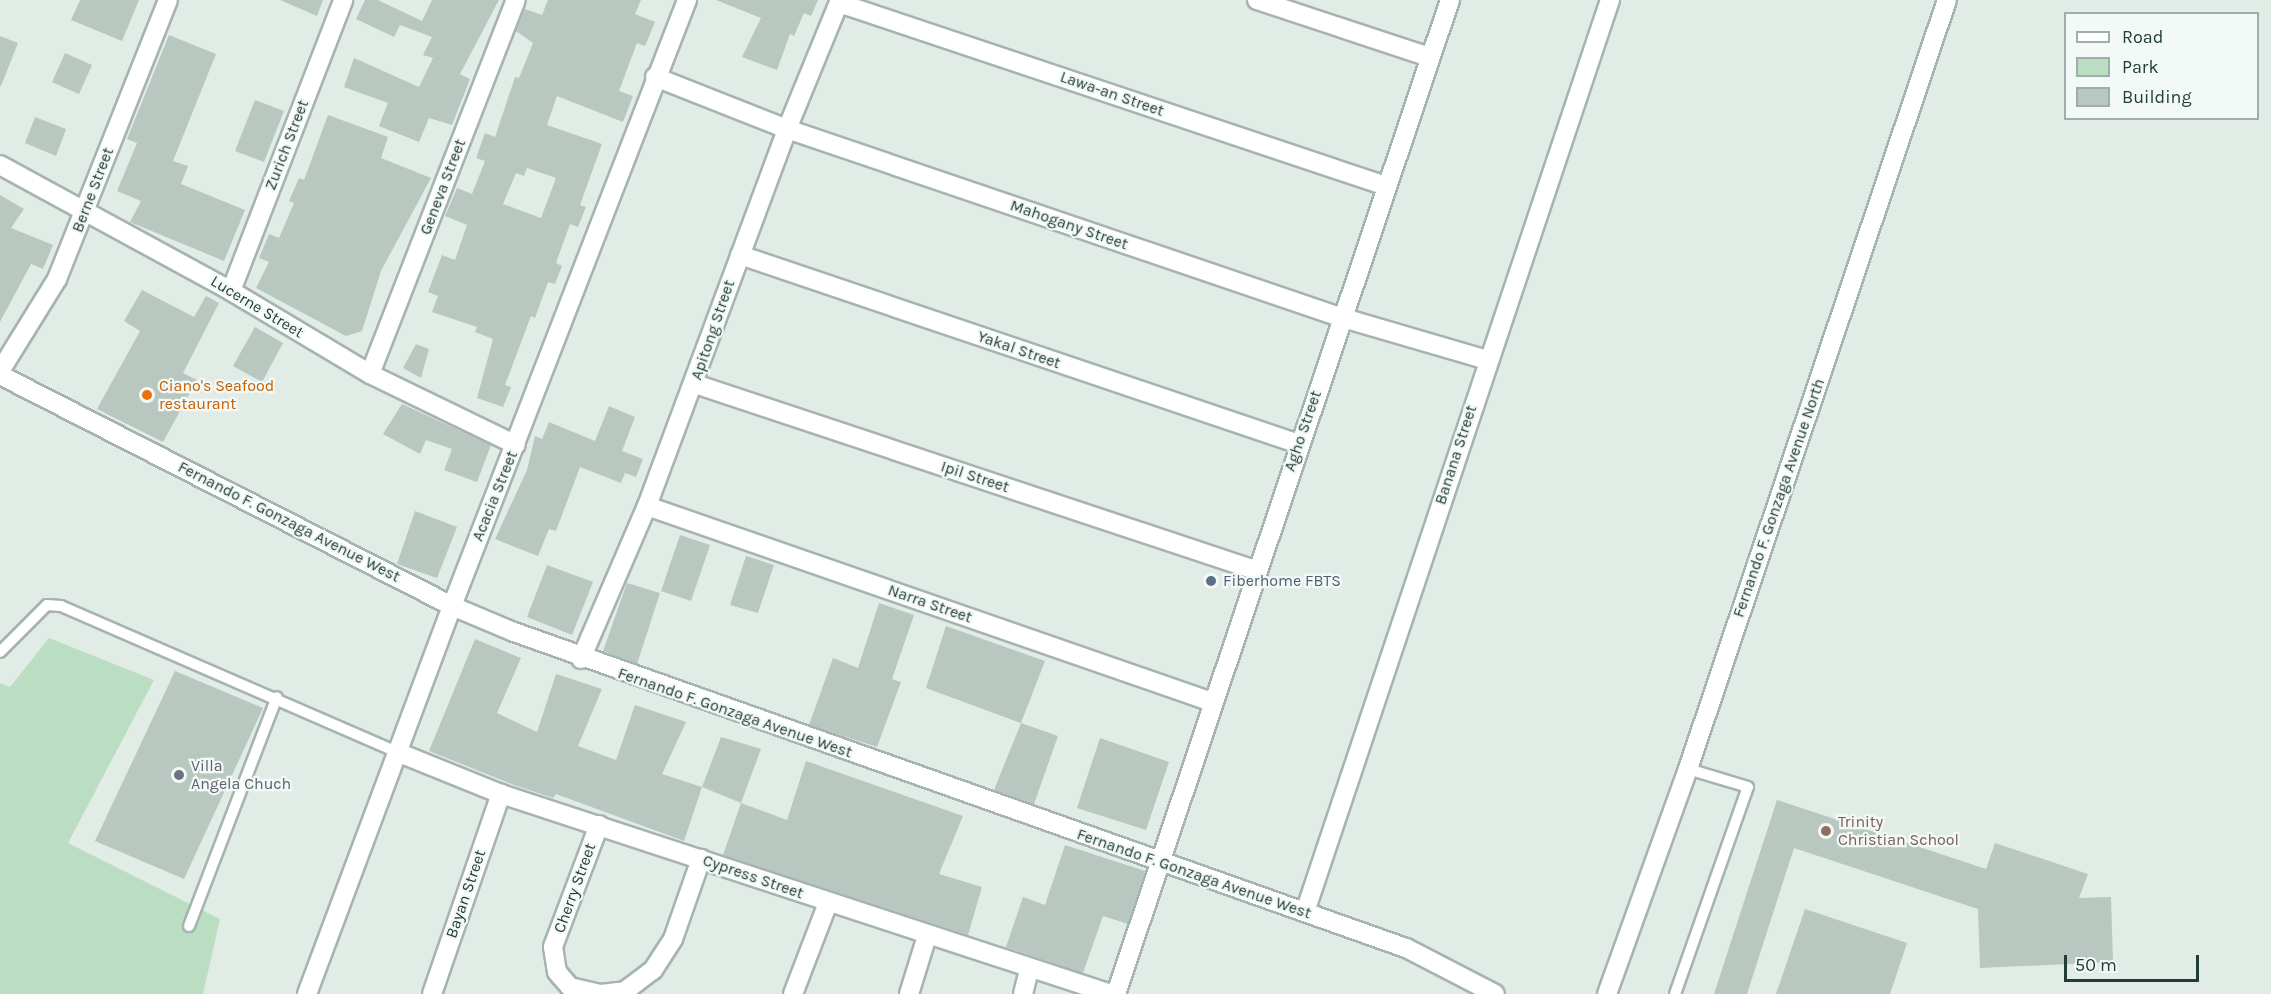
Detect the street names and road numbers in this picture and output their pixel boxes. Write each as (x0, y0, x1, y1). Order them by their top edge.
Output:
street label: Lawa-an Street (1058, 67, 1166, 121)
street label: Zurich Street (261, 97, 313, 193)
street label: Geneva Street (416, 136, 470, 238)
street label: Berne Street (68, 145, 118, 235)
street label: Mahogany Street (1008, 196, 1130, 254)
street label: Lucerne Street (207, 272, 307, 342)
street label: Apitong Street (687, 277, 739, 383)
street label: Yakal Street (975, 327, 1063, 373)
street label: Fernando F. Gonzaga Avenue North (1729, 376, 1829, 620)
street label: Agho Street (1280, 388, 1326, 474)
street label: Banana Street (1431, 403, 1481, 507)
street label: Acacia Street (468, 448, 522, 544)
street label: Fernando F. Gonzaga Avenue West (175, 457, 403, 587)
street label: Ipil Street (938, 457, 1012, 497)
street label: Narra Street (885, 581, 975, 627)
street label: Fernando F. Gonzaga Avenue West (615, 664, 855, 762)
street label: Fernando F. Gonzaga Avenue West (1074, 825, 1314, 923)
street label: Cherry Street (550, 840, 600, 936)
street label: Bayan Street (442, 847, 490, 941)
street label: Cypress Street (700, 851, 806, 903)

